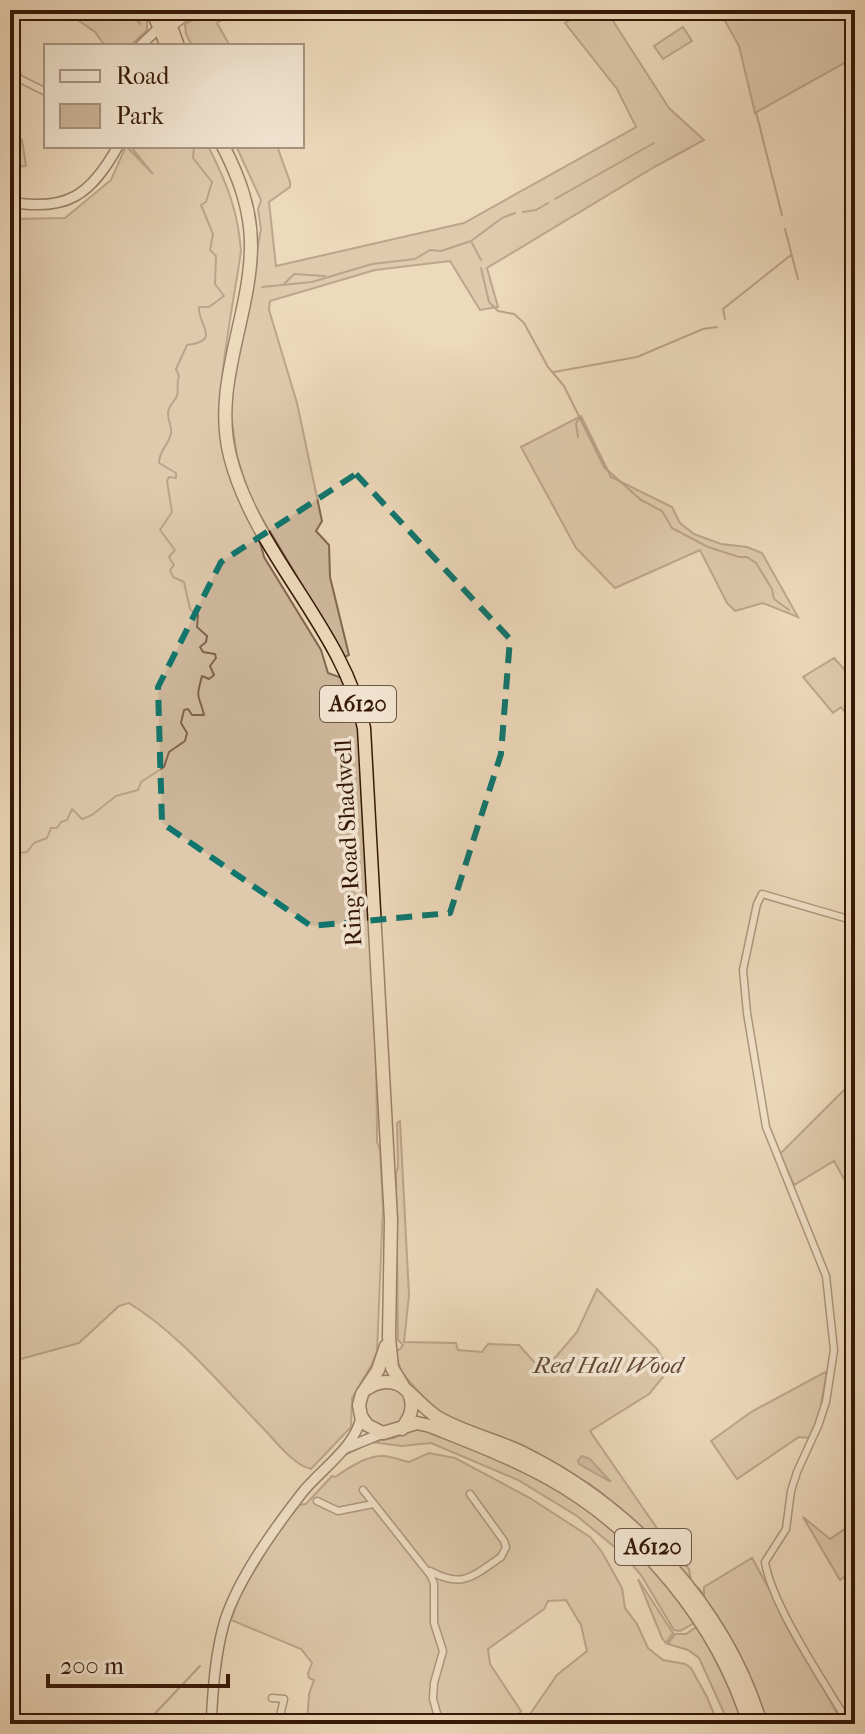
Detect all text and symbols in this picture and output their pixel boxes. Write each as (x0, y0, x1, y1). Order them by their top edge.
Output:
legend (44, 44, 304, 148)
text: Road (116, 62, 170, 90)
text: Park (116, 102, 164, 130)
road number: A6120 (320, 686, 396, 722)
street label: Ring Road Shadwell (329, 738, 367, 947)
park label: Red Hall Wood (531, 1351, 686, 1379)
road number: A6120 (615, 1529, 691, 1565)
scale bar (48, 1638, 228, 1688)
text: 200 m (60, 1652, 124, 1680)

